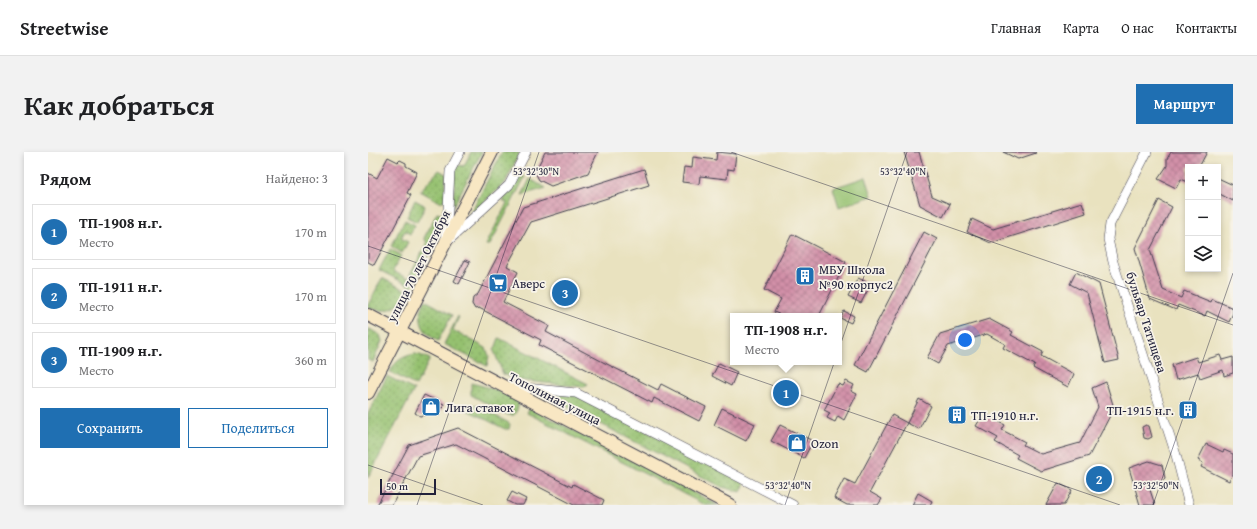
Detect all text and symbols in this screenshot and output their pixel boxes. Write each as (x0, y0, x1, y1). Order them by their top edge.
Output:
text: Streetwise (20, 14, 109, 42)
text: Главная (991, 18, 1041, 38)
text: Карта (1063, 18, 1099, 38)
text: О нас (1121, 18, 1154, 38)
text: Контакты (1176, 18, 1237, 38)
text: Как добраться (24, 84, 214, 125)
button: Маршрут (1136, 84, 1233, 124)
text: 53°32'30"N (513, 164, 559, 179)
text: 53°32'40"N (880, 164, 926, 179)
map controls (1185, 164, 1221, 272)
button: + (1185, 164, 1221, 200)
text: Рядом (40, 166, 91, 191)
text: Найдено: 3 (266, 169, 328, 188)
button: − (1185, 200, 1221, 236)
street label: улица 70 лет Октября (381, 207, 455, 326)
text: ТП-1908 н.г. (79, 212, 162, 233)
text: 1 (51, 223, 57, 242)
text: 170 m (295, 223, 327, 242)
text: Место (79, 233, 114, 252)
button: layers (1185, 236, 1221, 272)
place label: МБУ Школа №90 корпус2 (819, 260, 893, 294)
building icon: МБУ Школа №90 корпус2 (794, 265, 816, 287)
street label: бульвар Татищева (1121, 269, 1172, 376)
supermarket icon: Аверс (487, 272, 509, 294)
place label: Аверс (512, 274, 545, 293)
text: ТП-1911 н.г. (79, 276, 162, 297)
pin: 3 (552, 278, 578, 308)
text: 2 (51, 287, 57, 306)
text: 170 m (295, 287, 327, 306)
text: Место (79, 297, 114, 316)
popup (730, 313, 842, 365)
text: ТП-1908 н.г. (744, 319, 828, 340)
your location (955, 330, 975, 350)
text: ТП-1909 н.г. (79, 340, 162, 361)
text: Место (744, 340, 779, 359)
text: 3 (51, 351, 57, 370)
text: 360 m (295, 351, 327, 370)
text: Место (79, 361, 114, 380)
street label: Тополиная улица (505, 367, 605, 430)
pin: 1 (773, 378, 799, 408)
shop icon: Лига ставок (420, 396, 442, 418)
place label: Лига ставок (445, 398, 514, 417)
building icon: ТП-1915 н.г. (1177, 399, 1199, 421)
place label: ТП-1915 н.г. (1107, 401, 1174, 420)
building icon: ТП-1910 н.г. (946, 404, 968, 426)
place label: ТП-1910 н.г. (971, 406, 1038, 425)
button: Сохранить (40, 408, 180, 448)
button: Поделиться (188, 408, 328, 448)
shop icon: Ozon (786, 432, 808, 454)
place label: Ozon (811, 434, 839, 453)
pin: 2 (1086, 464, 1112, 494)
scale bar (380, 477, 436, 496)
text: 50 m (386, 478, 408, 494)
text: 53°32'40"N (765, 478, 811, 493)
text: 53°32'50"N (1133, 478, 1179, 493)

